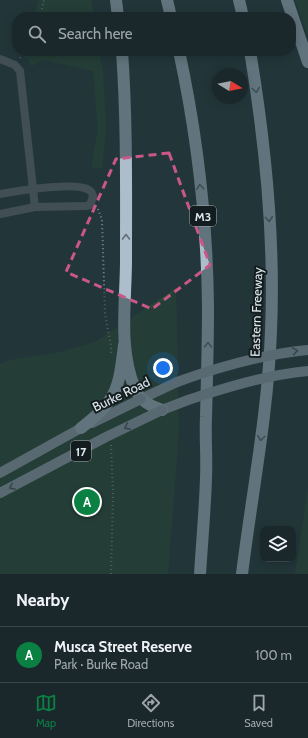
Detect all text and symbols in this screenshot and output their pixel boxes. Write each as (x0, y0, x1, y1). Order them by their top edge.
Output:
search box (12, 12, 296, 56)
icon: search (26, 23, 48, 45)
text: Search here (58, 25, 133, 43)
north arrow (212, 68, 248, 104)
one-way arrow (251, 86, 260, 93)
one-way arrow (196, 184, 205, 190)
road number: M3 (190, 206, 216, 226)
one-way arrow (265, 216, 274, 222)
one-way arrow (122, 234, 130, 240)
street label: Eastern Freeway (246, 267, 266, 357)
one-way arrow (204, 342, 212, 348)
one-way arrow (292, 347, 299, 356)
your location (153, 358, 173, 378)
street label: Burke Road (90, 373, 152, 415)
one-way arrow (124, 422, 132, 430)
one-way arrow (257, 435, 266, 441)
road number: 17 (71, 441, 91, 461)
one-way arrow (9, 482, 16, 490)
pin: A (74, 487, 100, 517)
map controls (260, 526, 296, 562)
button: layers (260, 526, 296, 562)
text: Nearby (16, 590, 69, 610)
text: Musca Street Reserve (54, 638, 192, 656)
text: A (25, 647, 33, 663)
text: 100 m (255, 647, 292, 663)
text: Park · Burke Road (54, 656, 148, 672)
tab: Map (35, 692, 57, 730)
tab: Directions (127, 692, 174, 730)
tab: Saved (244, 692, 273, 730)

